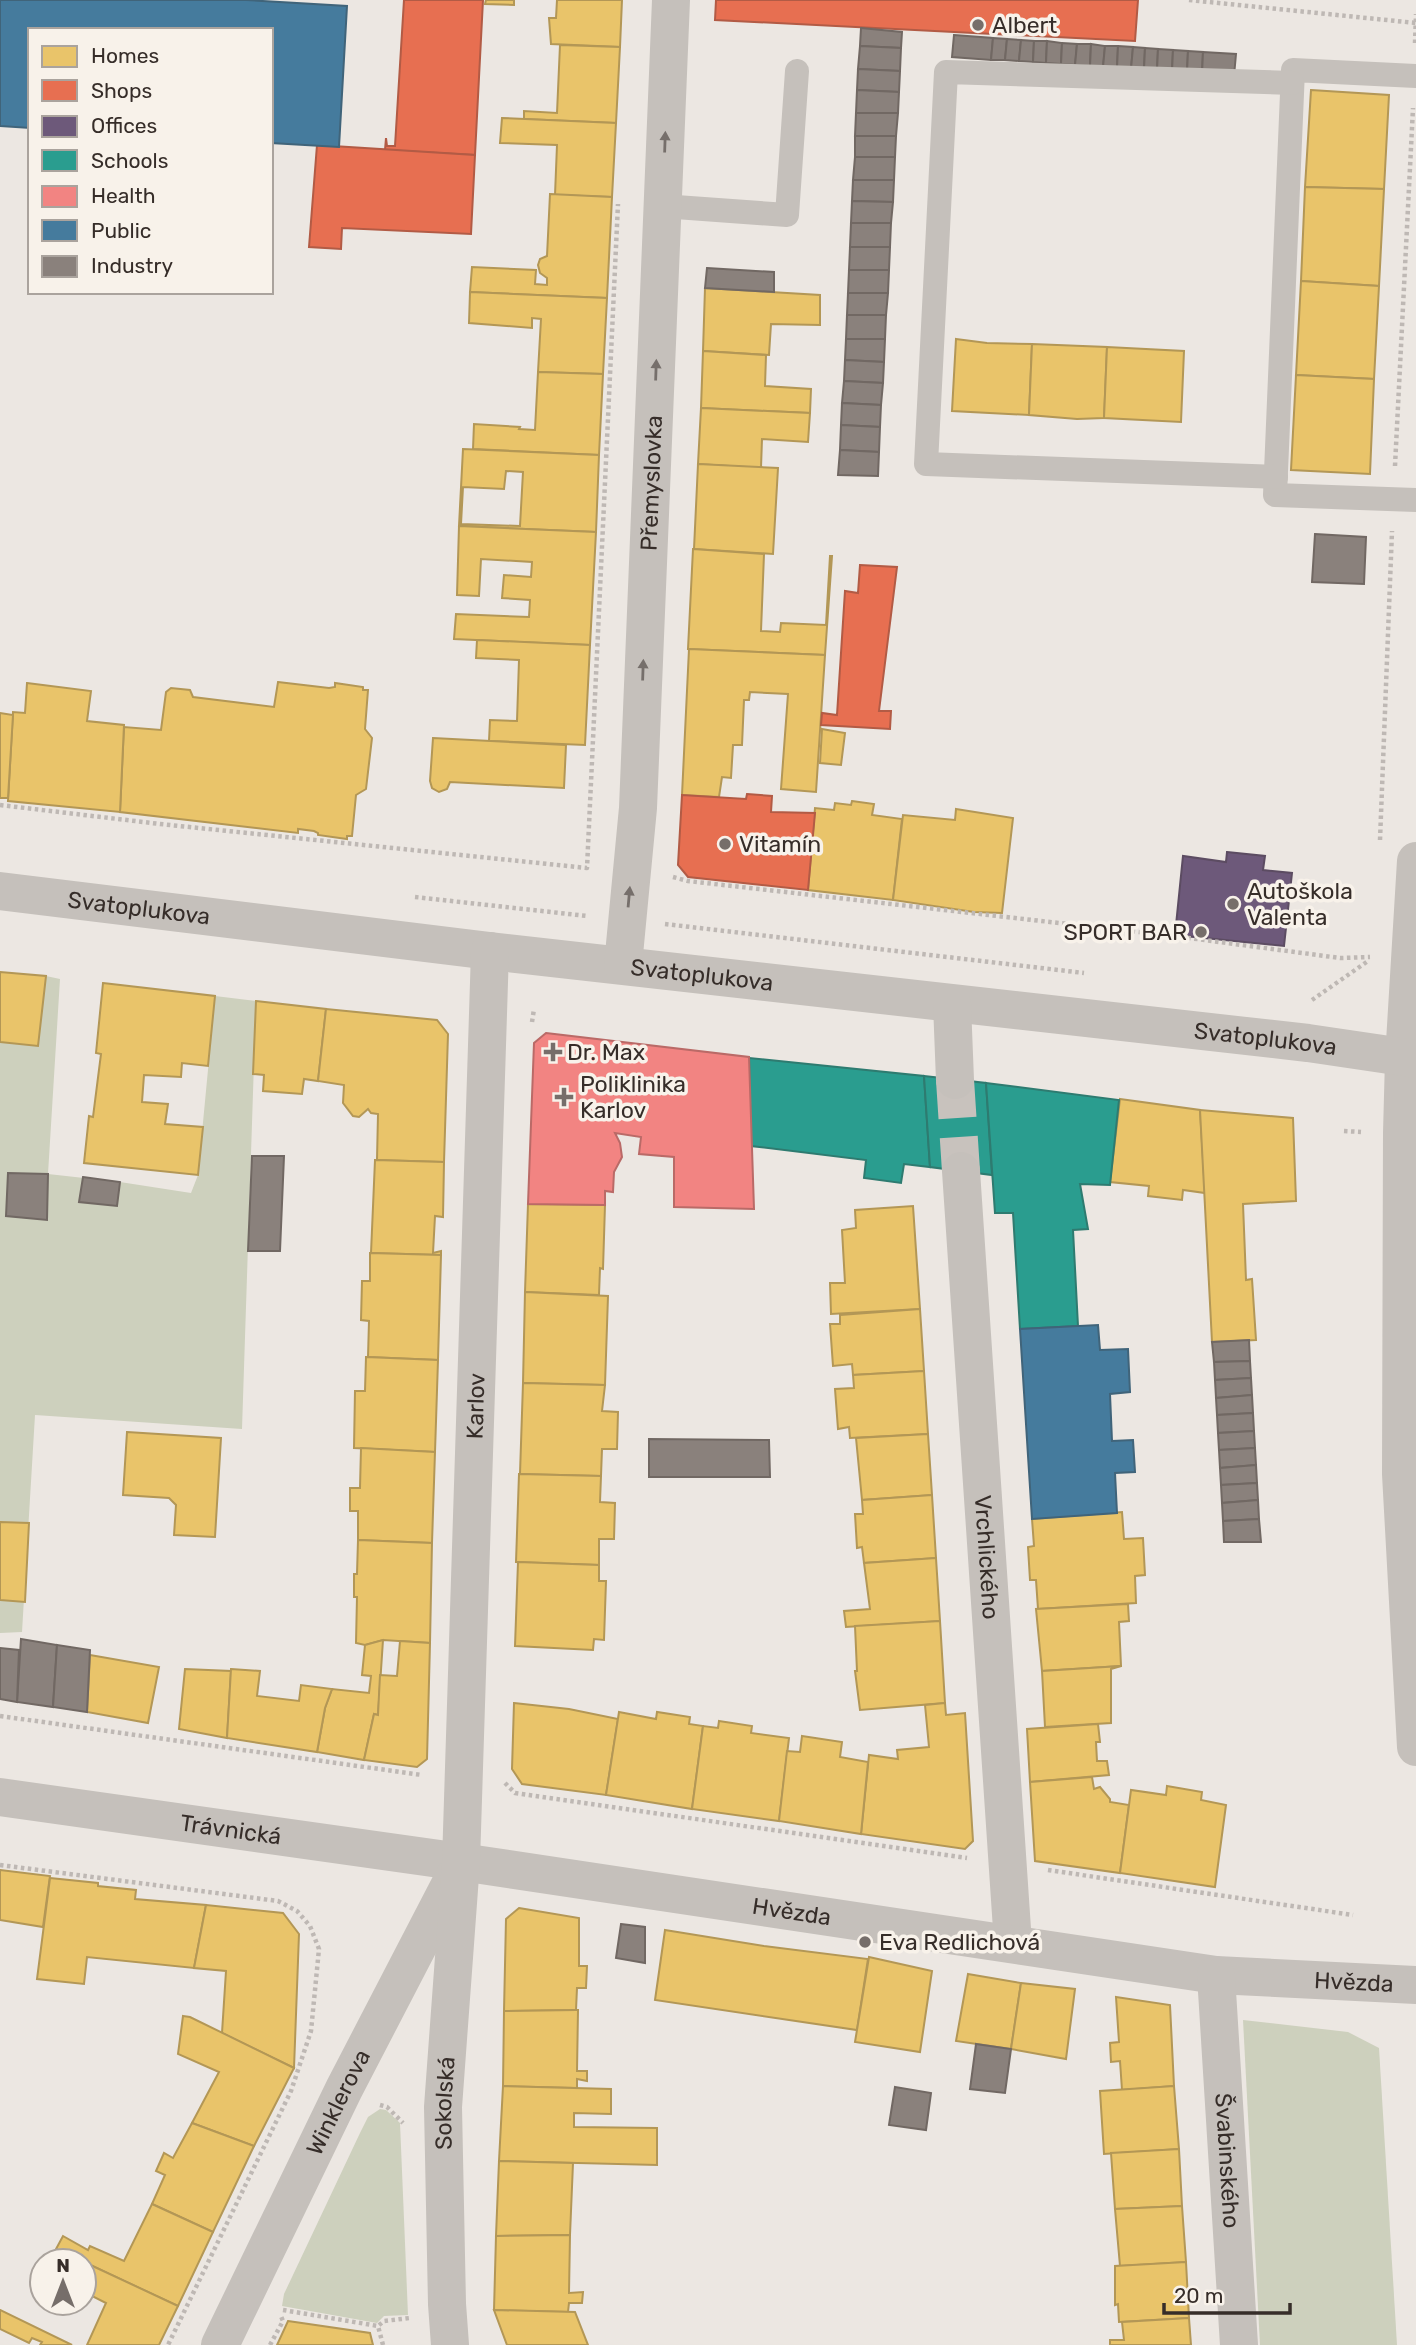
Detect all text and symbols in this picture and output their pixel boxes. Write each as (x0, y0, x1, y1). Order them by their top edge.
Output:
place label: Albert (992, 11, 1057, 39)
marker: Albert (970, 17, 986, 33)
legend (28, 28, 273, 294)
text: Homes (91, 43, 159, 68)
text: Shops (91, 78, 152, 103)
text: Offices (91, 113, 157, 138)
one-way arrow (659, 131, 670, 153)
text: Schools (91, 148, 168, 173)
text: Health (91, 183, 155, 208)
text: Public (91, 218, 151, 243)
text: Industry (91, 253, 173, 278)
one-way arrow (650, 358, 661, 380)
street label: Přemyslovka (635, 415, 668, 551)
one-way arrow (638, 659, 649, 681)
place label: Vitamín (739, 830, 821, 858)
marker: Vitamín (717, 836, 733, 852)
place label: Autoškola Valenta (1247, 877, 1353, 931)
street label: Svatoplukova (66, 885, 212, 931)
one-way arrow (624, 886, 635, 908)
marker: Autoškola Valenta (1225, 896, 1241, 912)
place label: SPORT BAR (1063, 918, 1187, 946)
marker: SPORT BAR (1193, 924, 1209, 940)
street label: Svatoplukova (629, 953, 775, 997)
street label: Svatoplukova (1193, 1016, 1339, 1061)
place label: Dr. Max (567, 1038, 645, 1066)
marker: Dr. Max (545, 1044, 561, 1060)
place label: Poliklinika Karlov (580, 1070, 686, 1124)
marker: Poliklinika Karlov (554, 1087, 574, 1107)
street label: Karlov (460, 1372, 491, 1440)
street label: Vrchlického (969, 1494, 1005, 1620)
street label: Trávnická (178, 1809, 283, 1851)
street label: Hvězda (750, 1892, 833, 1931)
place label: Eva Redlichová (879, 1928, 1040, 1956)
marker: Eva Redlichová (857, 1934, 873, 1950)
street label: Hvězda (1313, 1966, 1394, 1998)
street label: Winklerova (300, 2045, 376, 2160)
street label: Sokolská (429, 2055, 461, 2150)
street label: Švabinského (1209, 2092, 1246, 2229)
north arrow (28, 2247, 98, 2317)
text: N (56, 2254, 70, 2277)
scale bar (1164, 2272, 1290, 2316)
text: 20 m (1174, 2283, 1223, 2308)

